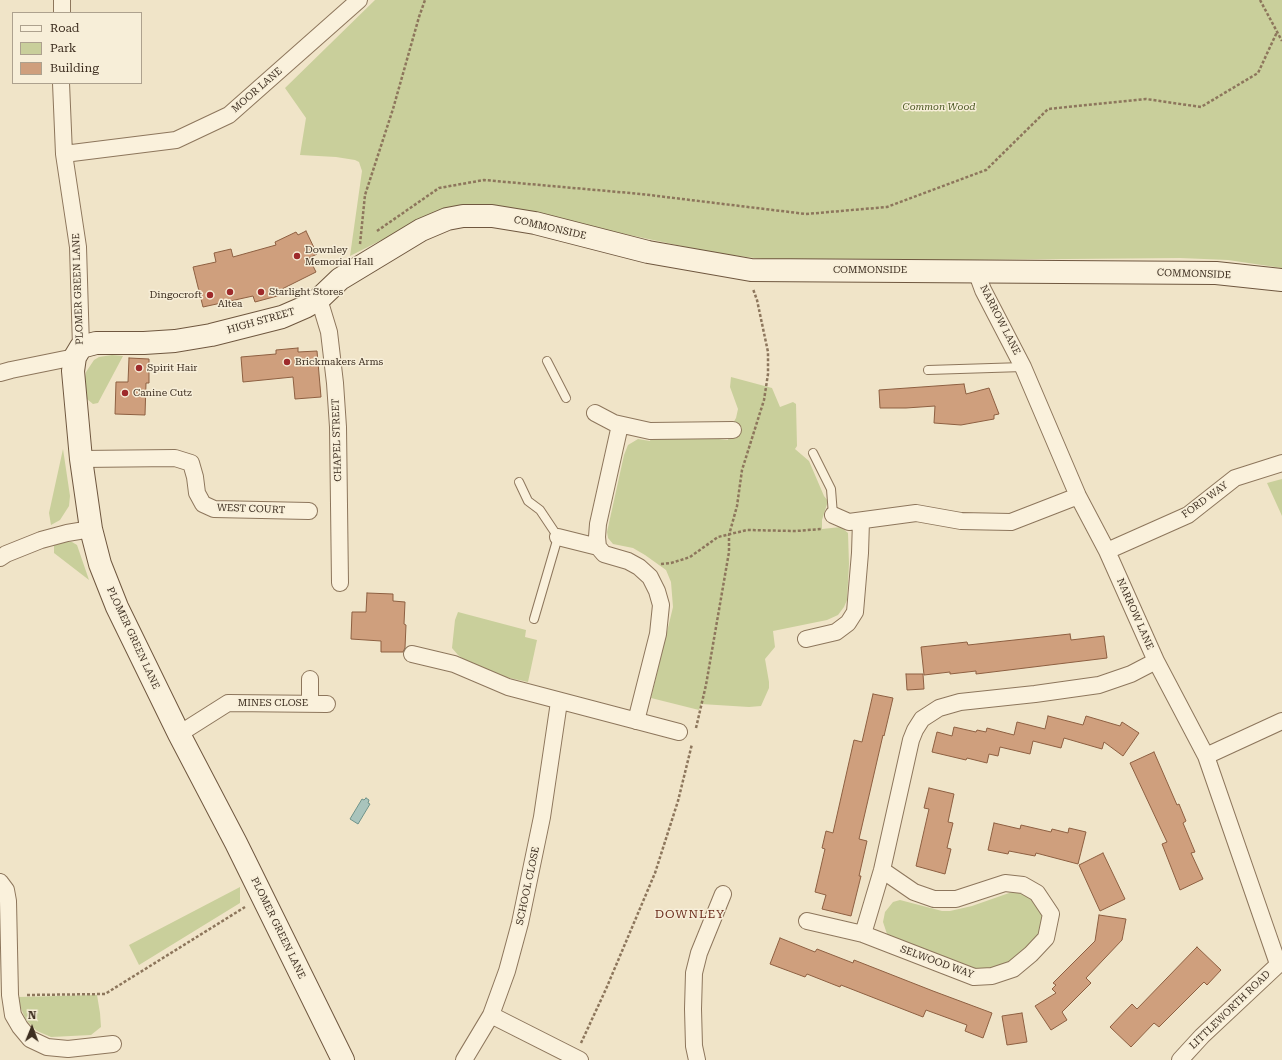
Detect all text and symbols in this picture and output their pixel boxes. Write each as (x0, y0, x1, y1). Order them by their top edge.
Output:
legend (12, 12, 142, 84)
text: Road (50, 21, 79, 35)
text: Park (50, 41, 76, 55)
text: Building (50, 61, 99, 75)
street label: MOOR LANE (229, 65, 285, 115)
park label: Common Wood (903, 101, 975, 113)
street label: COMMONSIDE (512, 214, 588, 242)
street label: PLOMER GREEN LANE (70, 233, 86, 345)
place label: Downley Memorial Hall (305, 244, 373, 268)
marker: Downley Memorial Hall (292, 251, 302, 261)
street label: COMMONSIDE (833, 264, 907, 276)
street label: COMMONSIDE (1157, 267, 1231, 281)
street label: NARROW LANE (977, 283, 1023, 357)
place label: Starlight Stores (269, 286, 343, 298)
marker: Altea (225, 287, 235, 297)
marker: Starlight Stores (256, 287, 266, 297)
place label: Dingocroft (150, 289, 202, 301)
marker: Dingocroft (205, 290, 215, 300)
place label: Altea (218, 298, 242, 310)
street label: HIGH STREET (226, 306, 296, 336)
place label: Brickmakers Arms (295, 356, 383, 368)
marker: Brickmakers Arms (282, 357, 292, 367)
place label: Spirit Hair (147, 362, 197, 374)
marker: Spirit Hair (134, 363, 144, 373)
place label: Canine Cutz (133, 387, 192, 399)
marker: Canine Cutz (120, 388, 130, 398)
street label: CHAPEL STREET (330, 398, 344, 482)
street label: FORD WAY (1180, 479, 1230, 521)
street label: WEST COURT (217, 502, 285, 516)
street label: NARROW LANE (1114, 576, 1156, 652)
street label: PLOMER GREEN LANE (104, 585, 162, 691)
street label: MINES CLOSE (238, 697, 308, 709)
street label: SCHOOL CLOSE (514, 846, 542, 926)
street label: PLOMER GREEN LANE (248, 875, 308, 981)
district label: DOWNLEY (655, 907, 725, 921)
street label: SELWOOD WAY (898, 943, 976, 981)
street label: LITTLEWORTH ROAD (1187, 968, 1273, 1052)
north arrow (12, 1008, 52, 1048)
text: N (28, 1009, 37, 1022)

